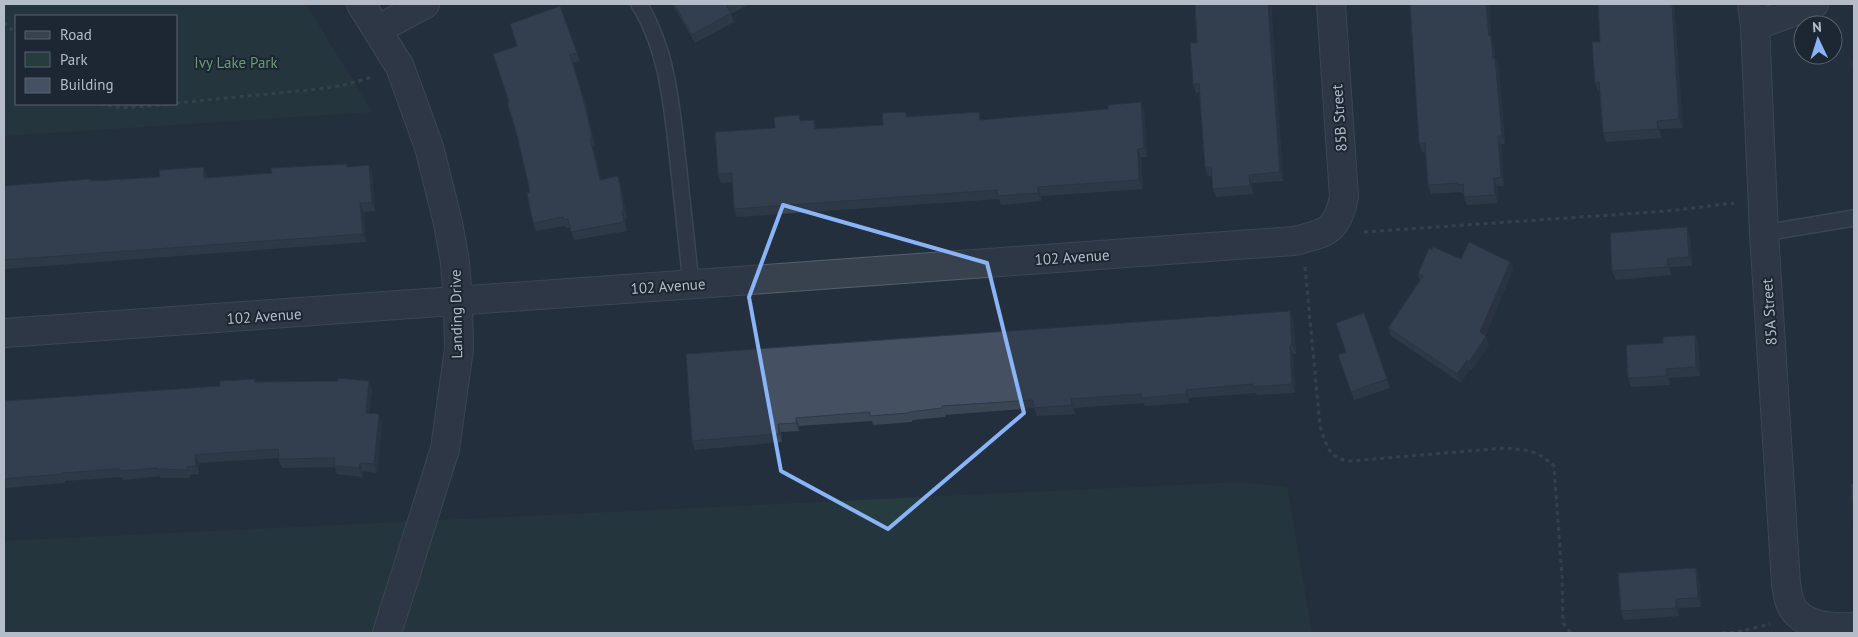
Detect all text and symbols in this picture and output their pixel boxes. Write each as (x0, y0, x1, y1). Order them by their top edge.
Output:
legend (15, 15, 178, 105)
north arrow (1793, 15, 1843, 65)
text: N (1812, 18, 1822, 36)
text: Road (60, 25, 92, 44)
text: Park (60, 50, 88, 69)
park label: Ivy Lake Park (194, 53, 278, 72)
text: Building (60, 75, 114, 94)
street label: 85B Street (1327, 84, 1351, 152)
street label: 102 Avenue (1034, 245, 1110, 269)
street label: Landing Drive (446, 269, 466, 359)
street label: 102 Avenue (630, 274, 706, 298)
street label: 85A Street (1757, 278, 1781, 346)
street label: 102 Avenue (226, 304, 302, 328)

